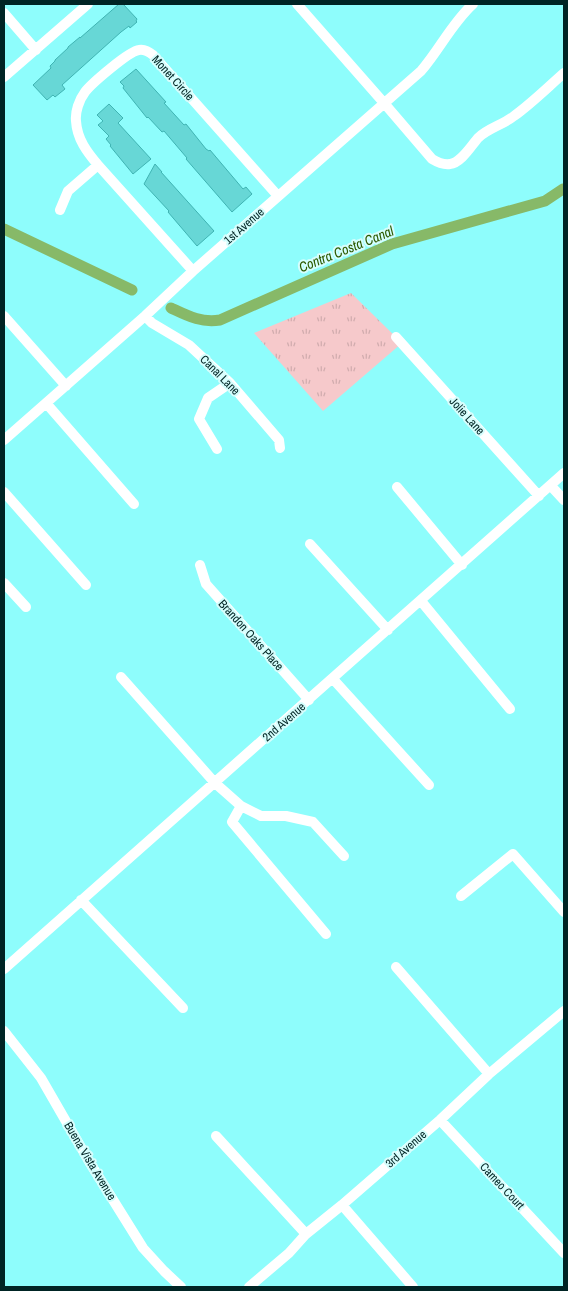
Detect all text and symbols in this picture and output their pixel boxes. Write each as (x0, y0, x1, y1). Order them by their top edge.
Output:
street label: Monet Circle (148, 52, 198, 104)
street label: 1st Avenue (220, 204, 268, 248)
water label: Contra Costa Canal (296, 222, 397, 276)
street label: Canal Lane (197, 352, 243, 398)
street label: Jolie Lane (446, 394, 488, 438)
street label: Brandon Oaks Place (215, 596, 287, 674)
street label: 2nd Avenue (259, 699, 309, 745)
street label: Buena Vista Avenue (60, 1119, 120, 1203)
street label: 3rd Avenue (382, 1127, 430, 1171)
street label: Cameo Court (476, 1159, 528, 1213)

